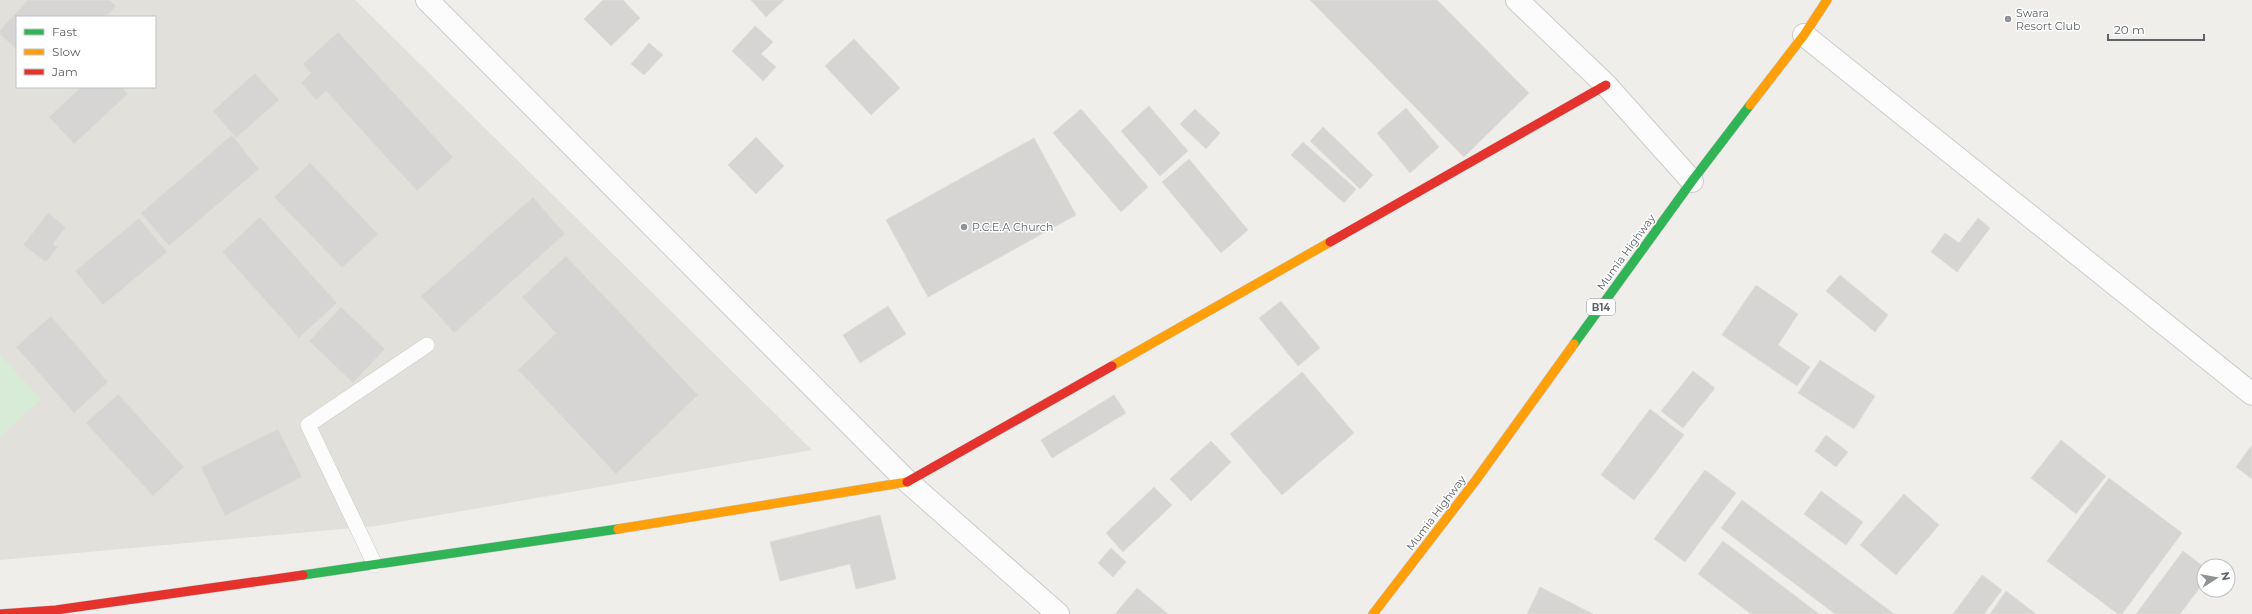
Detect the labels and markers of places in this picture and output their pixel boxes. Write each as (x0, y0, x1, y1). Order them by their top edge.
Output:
place label: Swara Resort Club (2016, 6, 2080, 33)
marker: Swara Resort Club (2003, 14, 2013, 24)
place label: P.C.E.A Church (972, 220, 1053, 234)
marker: P.C.E.A Church (959, 222, 969, 232)

